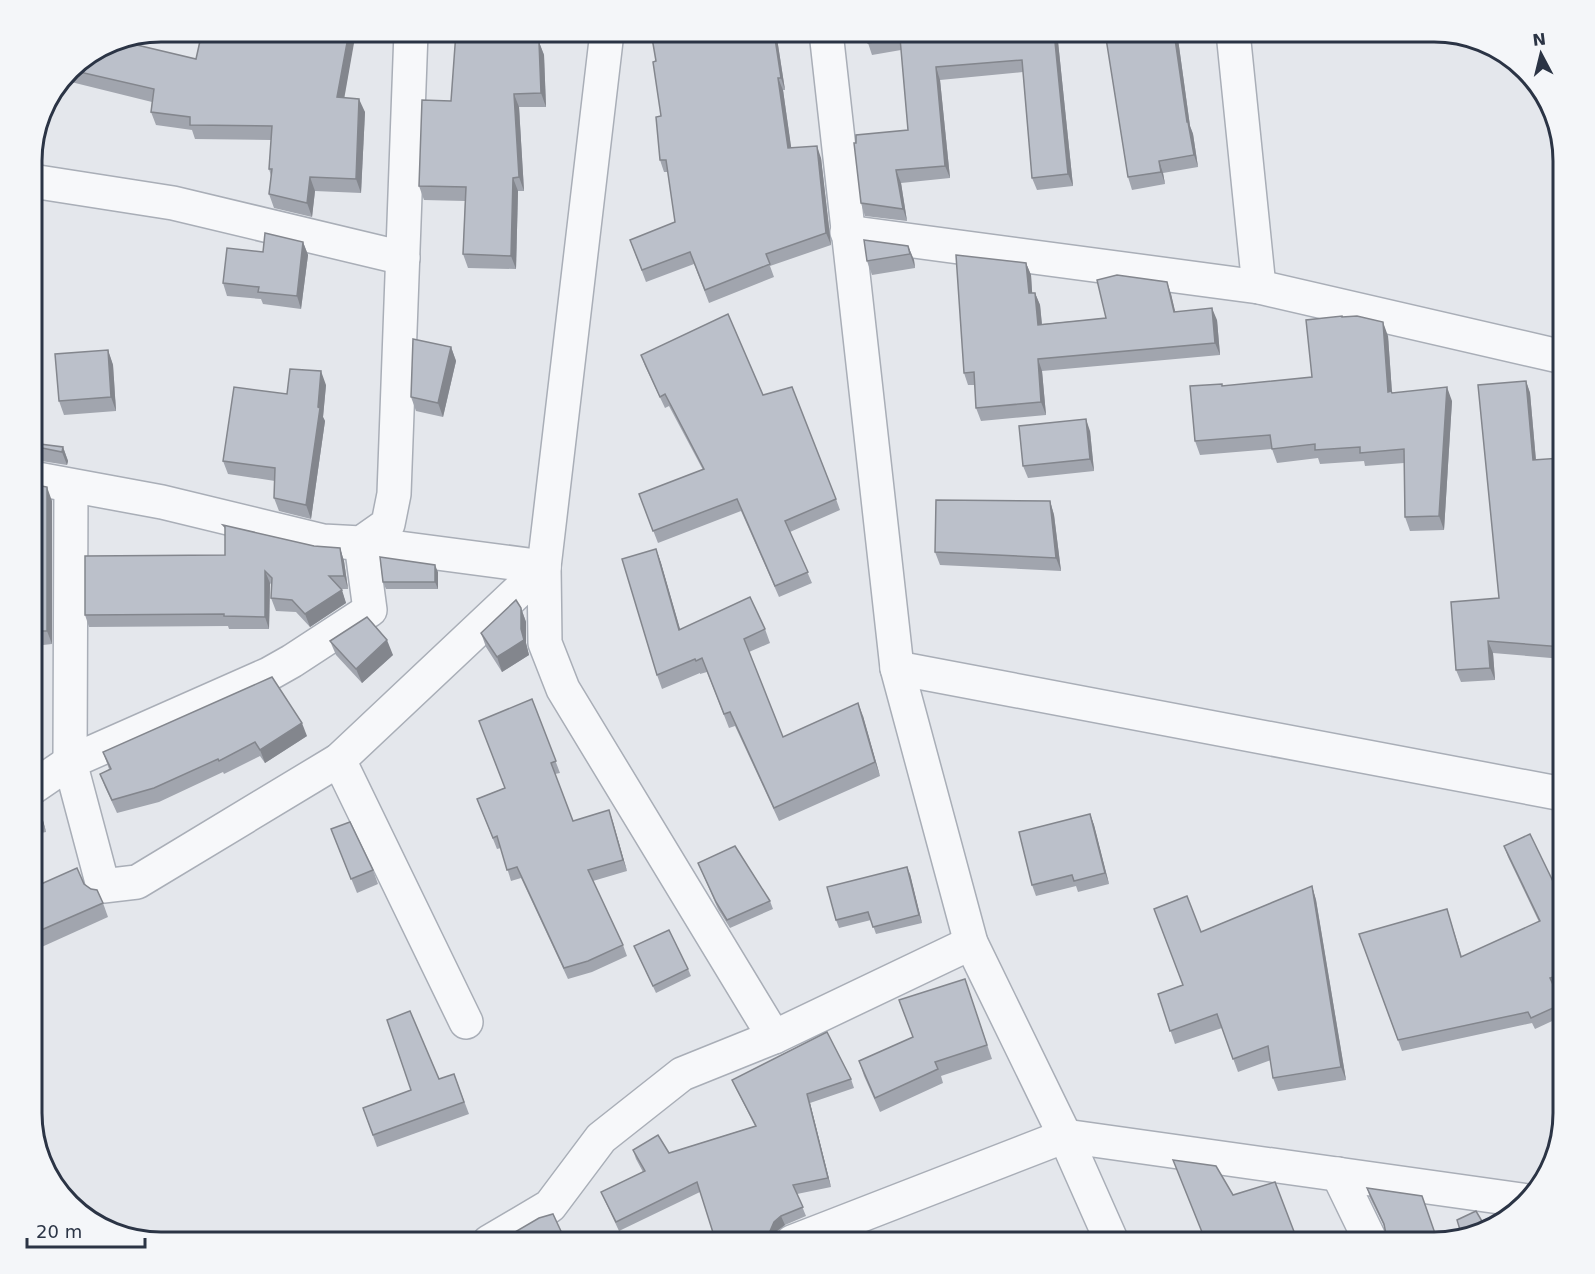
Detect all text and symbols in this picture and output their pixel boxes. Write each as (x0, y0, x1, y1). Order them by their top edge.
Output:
north arrow (1511, 24, 1571, 84)
text: N (1531, 29, 1547, 50)
scale bar (27, 1211, 146, 1249)
text: 20 m (36, 1221, 82, 1242)

